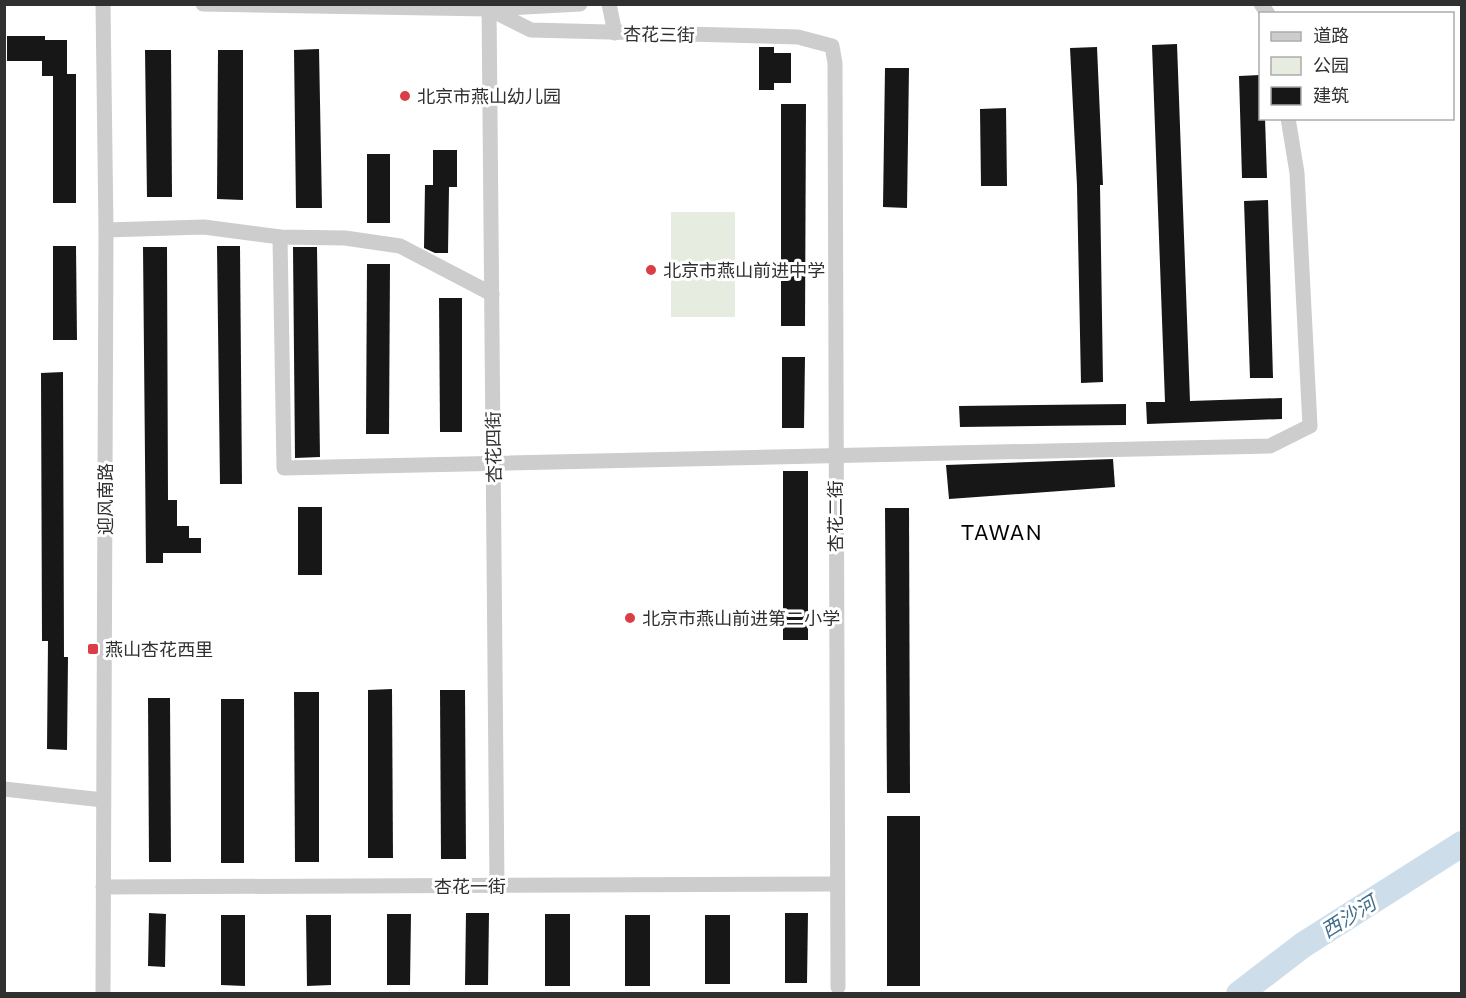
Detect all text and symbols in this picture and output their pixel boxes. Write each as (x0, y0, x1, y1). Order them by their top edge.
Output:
legend (1259, 12, 1454, 120)
street label: 杏花三街 (623, 22, 695, 46)
text: 道路 (1313, 24, 1349, 46)
text: 公园 (1313, 54, 1349, 76)
text: 建筑 (1313, 84, 1349, 106)
place label: 北京市燕山幼儿园 (417, 85, 561, 107)
marker: 北京市燕山幼儿园 (398, 89, 412, 103)
place label: 北京市燕山前进中学 (663, 259, 825, 281)
marker: 北京市燕山前进中学 (644, 263, 658, 277)
street label: 杏花四街 (481, 411, 505, 483)
street label: 迎风南路 (94, 463, 116, 535)
street label: 杏花二街 (824, 480, 846, 552)
district label: TAWAN (961, 519, 1043, 544)
place label: 北京市燕山前进第二小学 (642, 607, 840, 629)
marker: 北京市燕山前进第二小学 (623, 611, 637, 625)
place label: 燕山杏花西里 (105, 638, 213, 660)
marker: 燕山杏花西里 (86, 642, 100, 656)
street label: 杏花一街 (434, 875, 506, 897)
water label: 西沙河 (1316, 888, 1383, 942)

